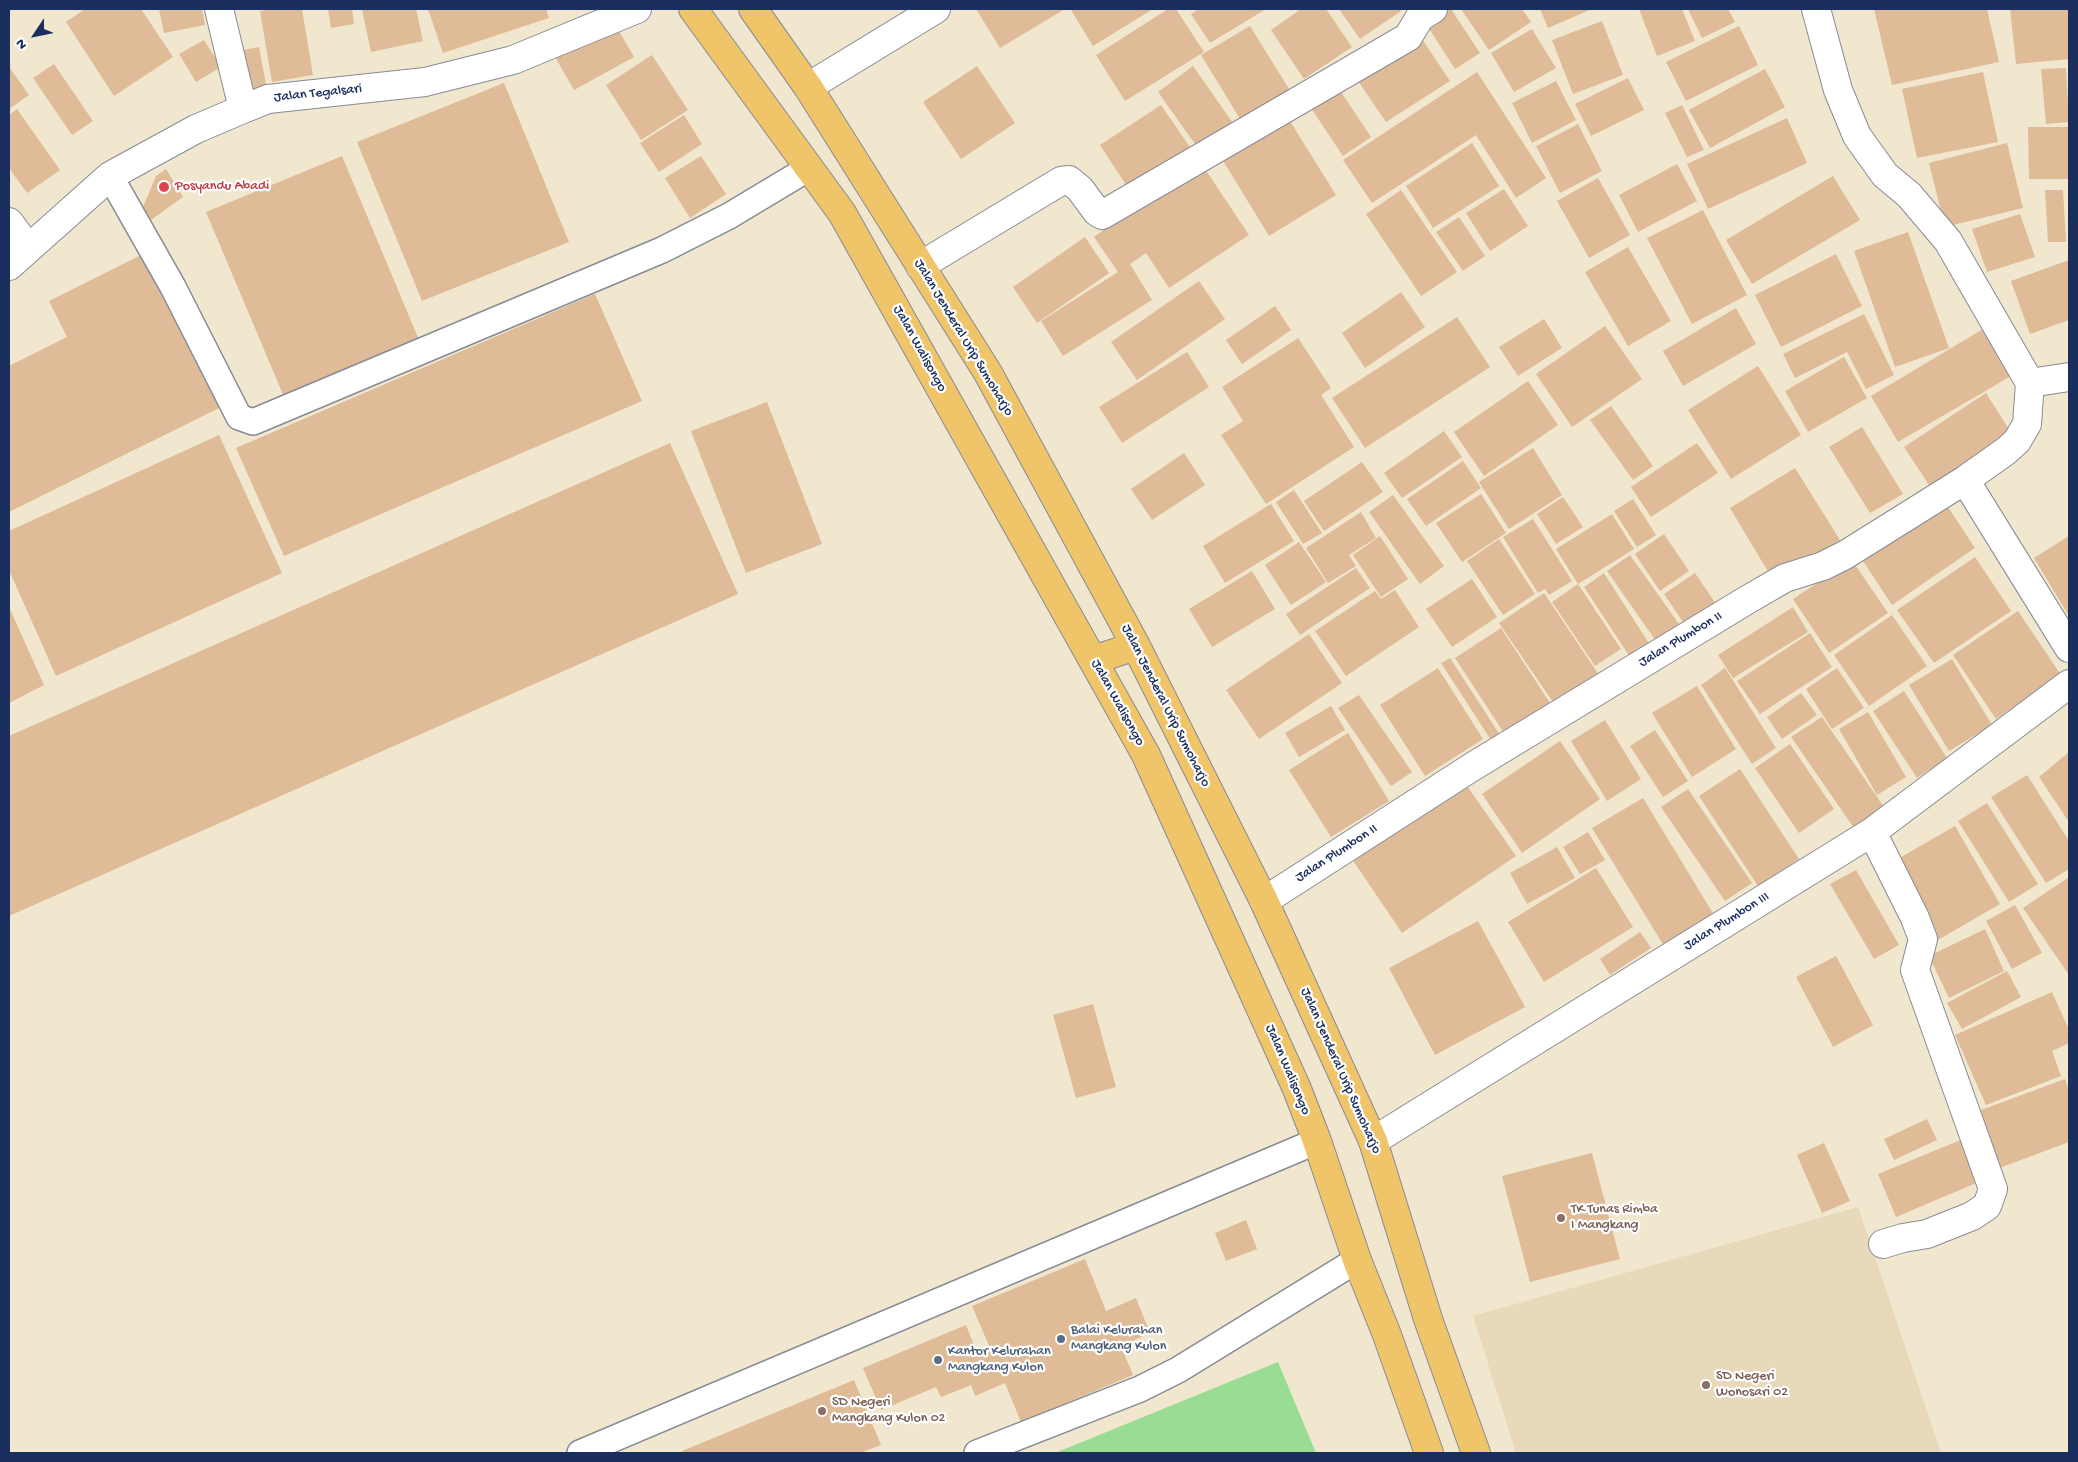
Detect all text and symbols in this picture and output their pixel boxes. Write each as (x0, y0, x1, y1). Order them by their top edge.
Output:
north arrow (10, 10, 60, 60)
text: N (13, 35, 32, 52)
street label: Jalan Tegalsari (273, 81, 363, 107)
place label: Posyandu Abadi (175, 179, 269, 195)
marker: Posyandu Abadi (157, 180, 171, 194)
street label: Jalan Jenderal Urip Sumoharjo (909, 257, 1017, 419)
street label: Jalan Walisongo (888, 303, 950, 395)
street label: Jalan Plumbon II (1636, 608, 1726, 672)
street label: Jalan Jenderal Urip Sumoharjo (1117, 622, 1213, 790)
street label: Jalan Walisongo (1086, 657, 1148, 749)
street label: Jalan Plumbon II (1293, 821, 1381, 887)
street label: Jalan Plumbon III (1681, 889, 1773, 955)
street label: Jalan Jenderal Urip Sumoharjo (1296, 985, 1384, 1157)
street label: Jalan Walisongo (1260, 1022, 1314, 1118)
place label: TK Tunas Rimba I Mangkang (1571, 1202, 1658, 1234)
marker: TK Tunas Rimba I Mangkang (1555, 1212, 1567, 1224)
place label: Balai Kelurahan Mangkang Kulon (1071, 1323, 1166, 1355)
marker: Balai Kelurahan Mangkang Kulon (1055, 1333, 1067, 1345)
place label: Kantor Kelurahan Mangkang Kulon (948, 1344, 1051, 1376)
marker: Kantor Kelurahan Mangkang Kulon (932, 1354, 944, 1366)
place label: SD Negeri Wonosari 02 (1716, 1369, 1788, 1401)
marker: SD Negeri Wonosari 02 (1700, 1379, 1712, 1391)
place label: SD Negeri Mangkang Kulon 02 (832, 1395, 945, 1428)
marker: SD Negeri Mangkang Kulon 02 (816, 1405, 828, 1417)

